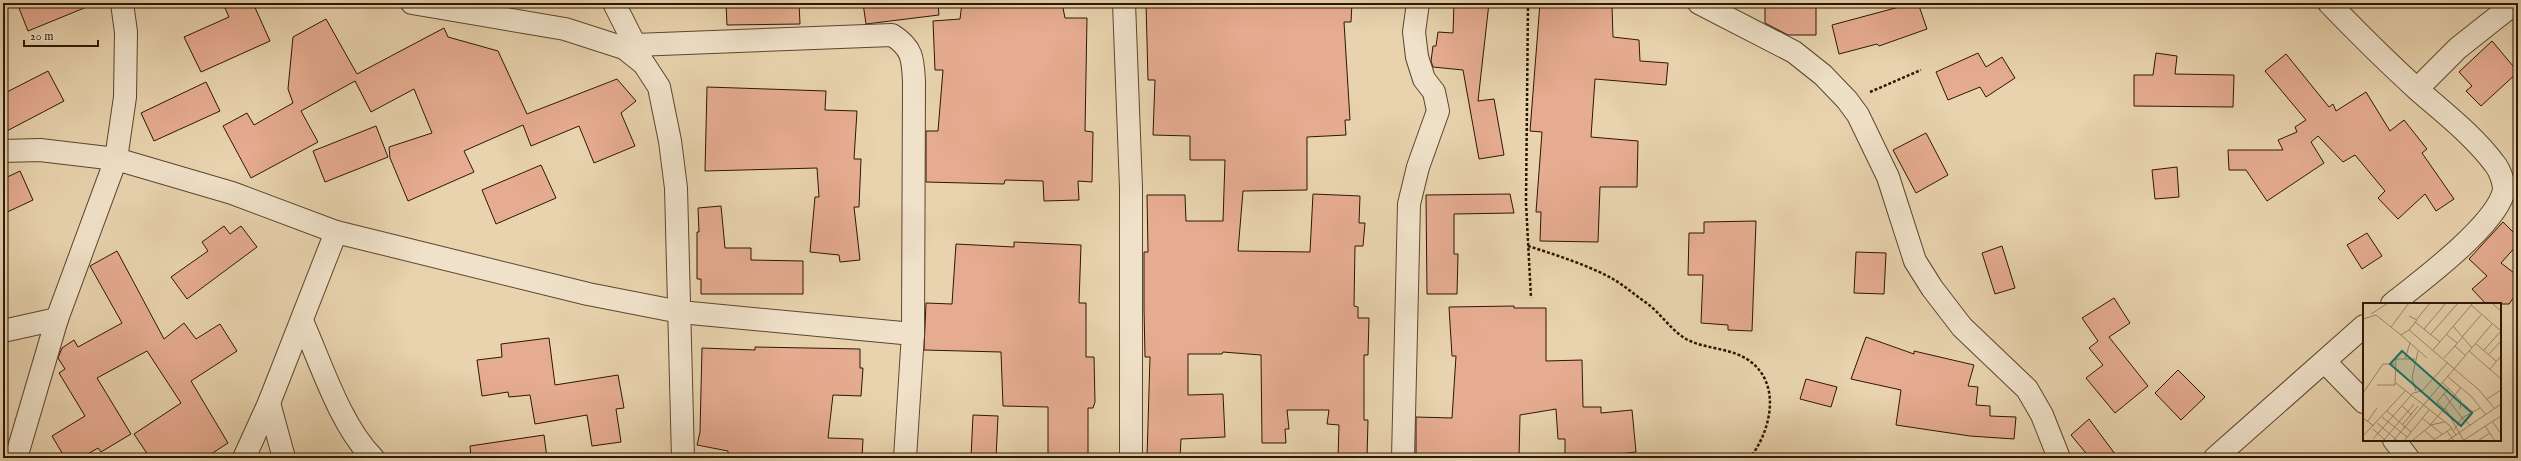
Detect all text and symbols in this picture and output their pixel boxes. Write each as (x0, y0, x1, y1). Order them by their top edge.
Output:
scale bar (24, 22, 98, 48)
text: 20 m (30, 29, 53, 44)
inset map (2363, 303, 2501, 441)

